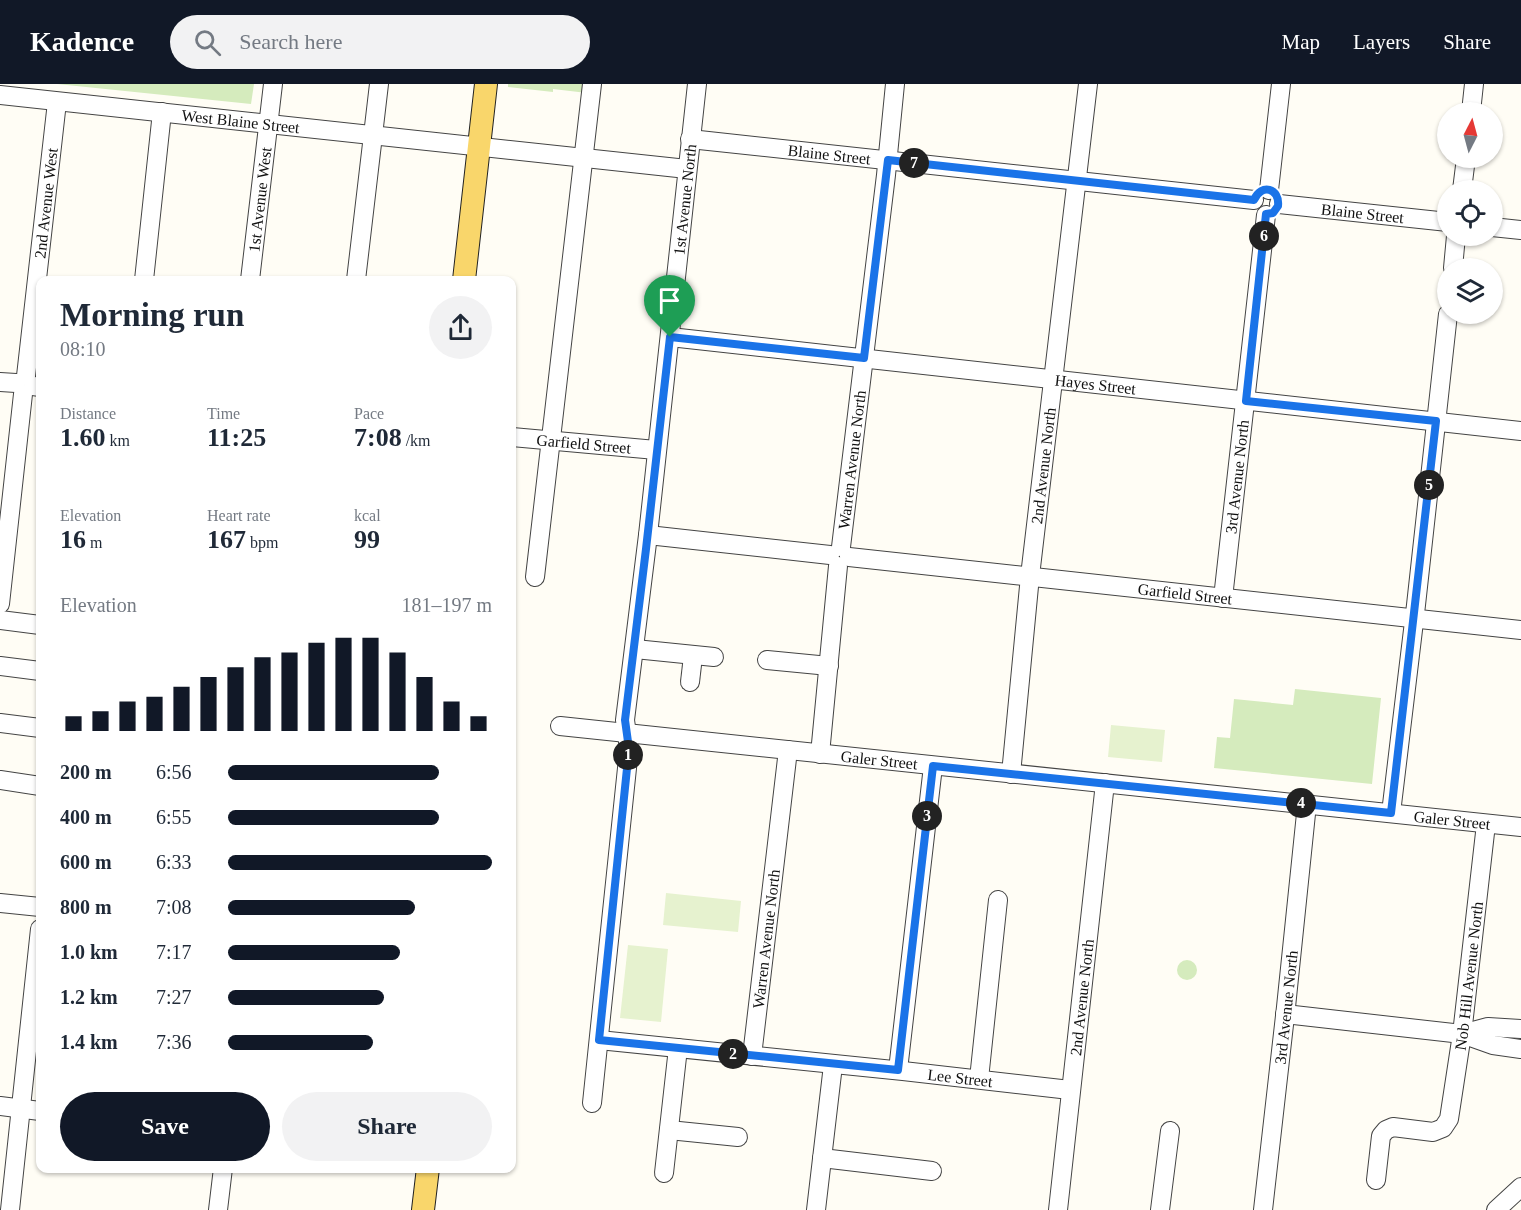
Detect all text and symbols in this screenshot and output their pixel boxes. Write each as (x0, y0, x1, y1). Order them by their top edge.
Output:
search box (170, 15, 590, 69)
text: Kadence (30, 26, 134, 57)
icon: search (191, 26, 224, 59)
text: Search here (239, 29, 342, 54)
text: Map (1282, 30, 1320, 54)
text: Layers (1353, 30, 1410, 54)
text: Share (1443, 30, 1491, 54)
north arrow (1437, 102, 1503, 168)
map controls (1437, 102, 1503, 324)
street label: West Blaine Street (181, 106, 301, 136)
street label: Blaine Street (787, 141, 872, 167)
street label: 1st Avenue North (670, 143, 699, 256)
street label: 2nd Avenue West (31, 146, 60, 259)
street label: 1st Avenue West (245, 146, 274, 253)
pin: 7 (899, 148, 929, 178)
text: 7 (910, 154, 918, 171)
button: locate (1437, 180, 1503, 246)
street label: Blaine Street (1320, 200, 1405, 226)
pin: 6 (1249, 221, 1279, 251)
text: 6 (1260, 227, 1268, 244)
button: layers (1437, 258, 1503, 324)
pin (644, 275, 695, 337)
icon: arrive (653, 284, 686, 317)
button: share (429, 296, 492, 359)
text: Morning run (60, 297, 244, 333)
text: 08:10 (60, 338, 106, 360)
street label: Hayes Street (1054, 371, 1137, 397)
street label: Warren Avenue North (835, 389, 868, 530)
text: Distance (60, 405, 116, 422)
text: Time (207, 405, 240, 422)
text: Pace (354, 405, 384, 422)
street label: 2nd Avenue North (1028, 407, 1058, 525)
street label: 3rd Avenue North (1222, 419, 1251, 535)
text: 1.60 (60, 423, 106, 452)
text: 11:25 (207, 423, 266, 452)
text: 7:08 (354, 423, 402, 452)
street label: Garfield Street (536, 431, 632, 456)
text: km (106, 432, 130, 449)
text: /km (402, 432, 431, 449)
pin: 5 (1414, 470, 1444, 500)
text: 5 (1425, 476, 1433, 493)
text: Elevation (60, 507, 121, 524)
text: Heart rate (207, 507, 271, 524)
text: kcal (354, 507, 381, 524)
text: 16 (60, 525, 86, 554)
text: 167 (207, 525, 246, 554)
text: 99 (354, 525, 380, 554)
text: m (86, 534, 102, 551)
text: bpm (246, 534, 278, 551)
street label: Garfield Street (1137, 580, 1234, 607)
text: Elevation (60, 594, 137, 616)
text: 181–197 m (401, 594, 492, 616)
pin: 1 (613, 740, 643, 770)
text: 1 (624, 746, 632, 763)
street label: Galer Street (840, 747, 919, 772)
text: 200 m (60, 761, 112, 783)
text: 6:56 (156, 761, 192, 783)
pin: 4 (1286, 788, 1316, 818)
text: 4 (1297, 794, 1305, 811)
pin: 3 (912, 801, 942, 831)
text: 400 m (60, 806, 112, 828)
text: 6:55 (156, 806, 192, 828)
text: 3 (923, 807, 931, 824)
street label: Galer Street (1413, 807, 1492, 832)
text: 600 m (60, 851, 112, 873)
text: 6:33 (156, 851, 192, 873)
street label: Warren Avenue North (749, 868, 782, 1009)
text: 800 m (60, 896, 112, 918)
text: 7:08 (156, 896, 192, 918)
street label: Nob Hill Avenue North (1451, 901, 1486, 1051)
street label: 2nd Avenue North (1067, 938, 1096, 1056)
text: 1.0 km (60, 941, 118, 963)
text: 7:17 (156, 941, 192, 963)
street label: 3rd Avenue North (1271, 950, 1300, 1065)
text: 1.2 km (60, 986, 118, 1008)
text: 7:27 (156, 986, 192, 1008)
text: 1.4 km (60, 1031, 118, 1053)
text: 7:36 (156, 1031, 192, 1053)
pin: 2 (718, 1039, 748, 1069)
text: 2 (729, 1045, 737, 1062)
street label: Lee Street (927, 1065, 994, 1090)
button: Save (60, 1092, 270, 1161)
button: Share (282, 1092, 492, 1161)

